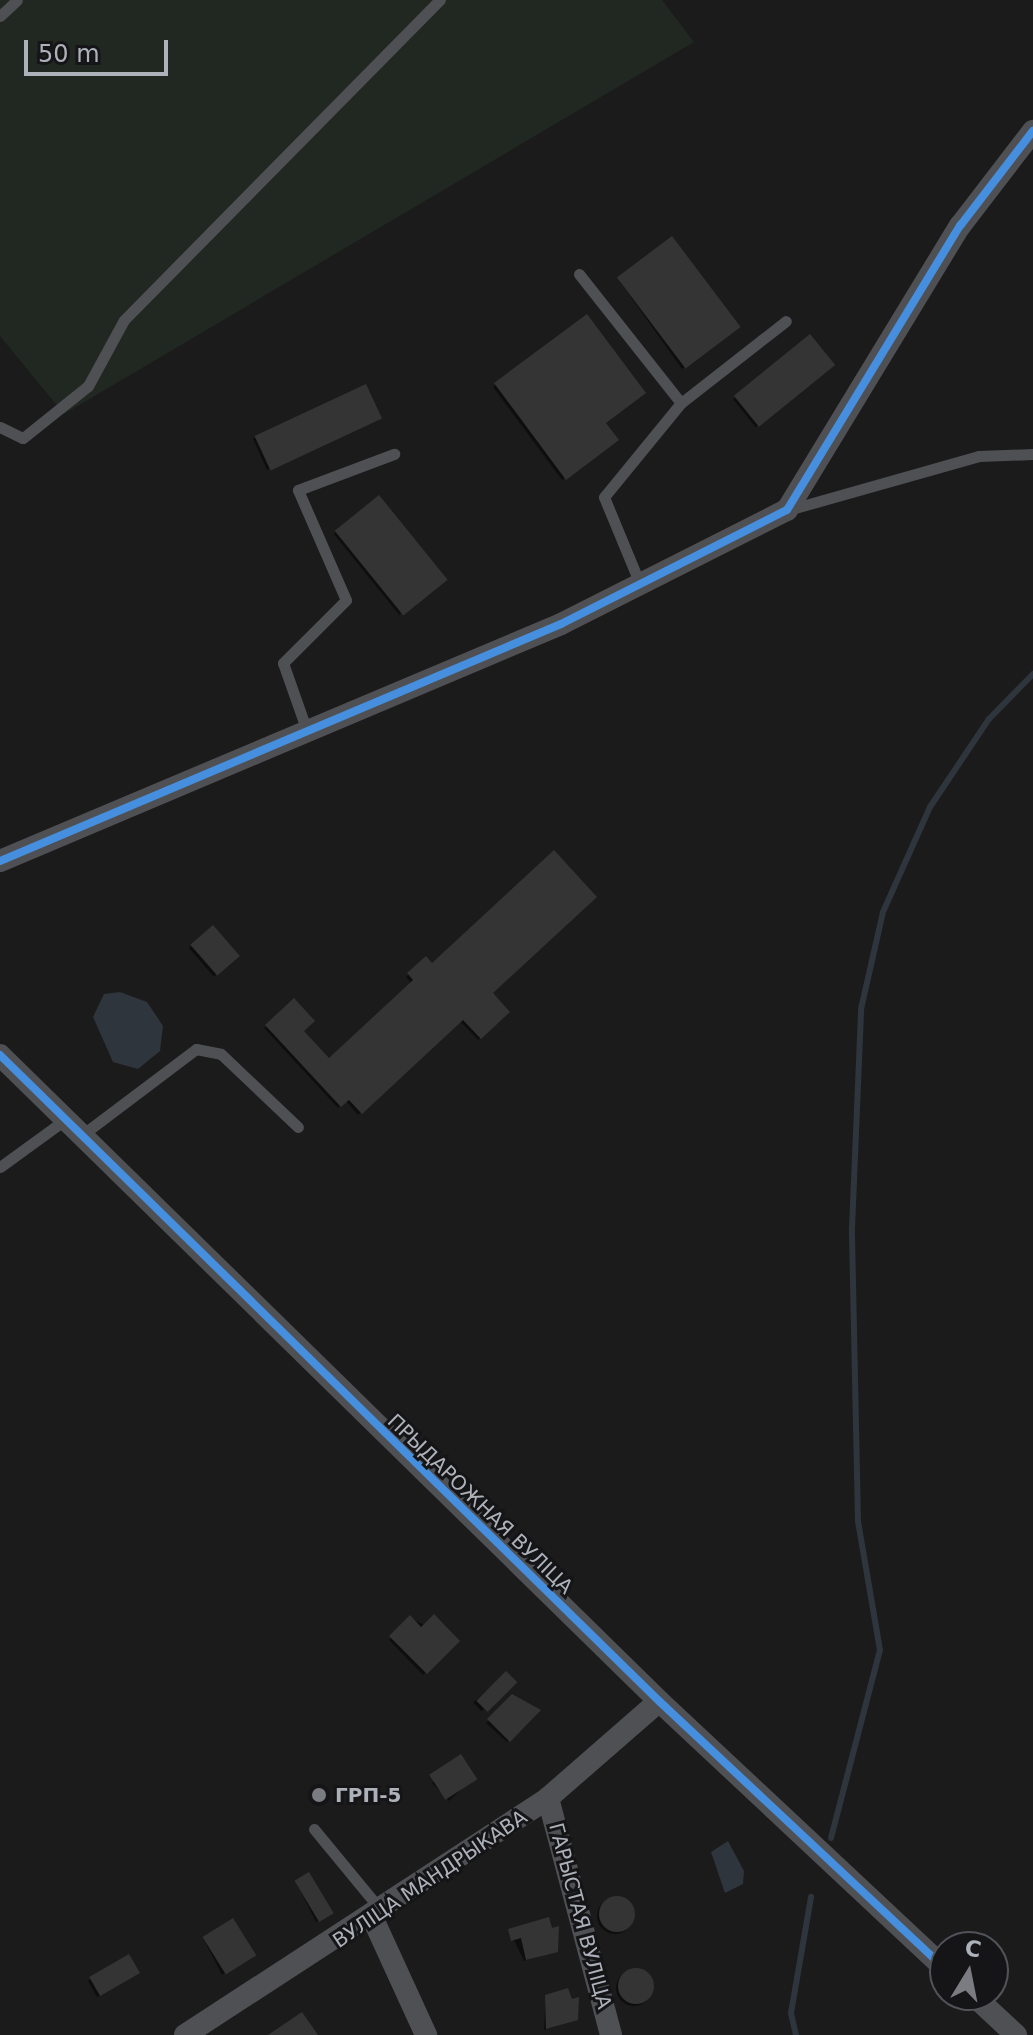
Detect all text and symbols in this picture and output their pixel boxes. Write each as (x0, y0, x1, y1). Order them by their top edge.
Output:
scale bar (28, 24, 172, 74)
text: 50 m (38, 40, 100, 68)
street label: ПРЫДАРОЖНАЯ ВУЛІЦА (382, 1409, 578, 1599)
place label: ГРП-5 (335, 1783, 401, 1807)
marker: ГРП-5 (310, 1786, 328, 1804)
street label: ВУЛІЦА МАНДРЫКАВА (328, 1805, 532, 1953)
street label: ГАРЫСТАЯ ВУЛІЦА (544, 1820, 616, 2012)
north arrow (929, 1931, 1009, 2011)
text: С (963, 1935, 983, 1963)

